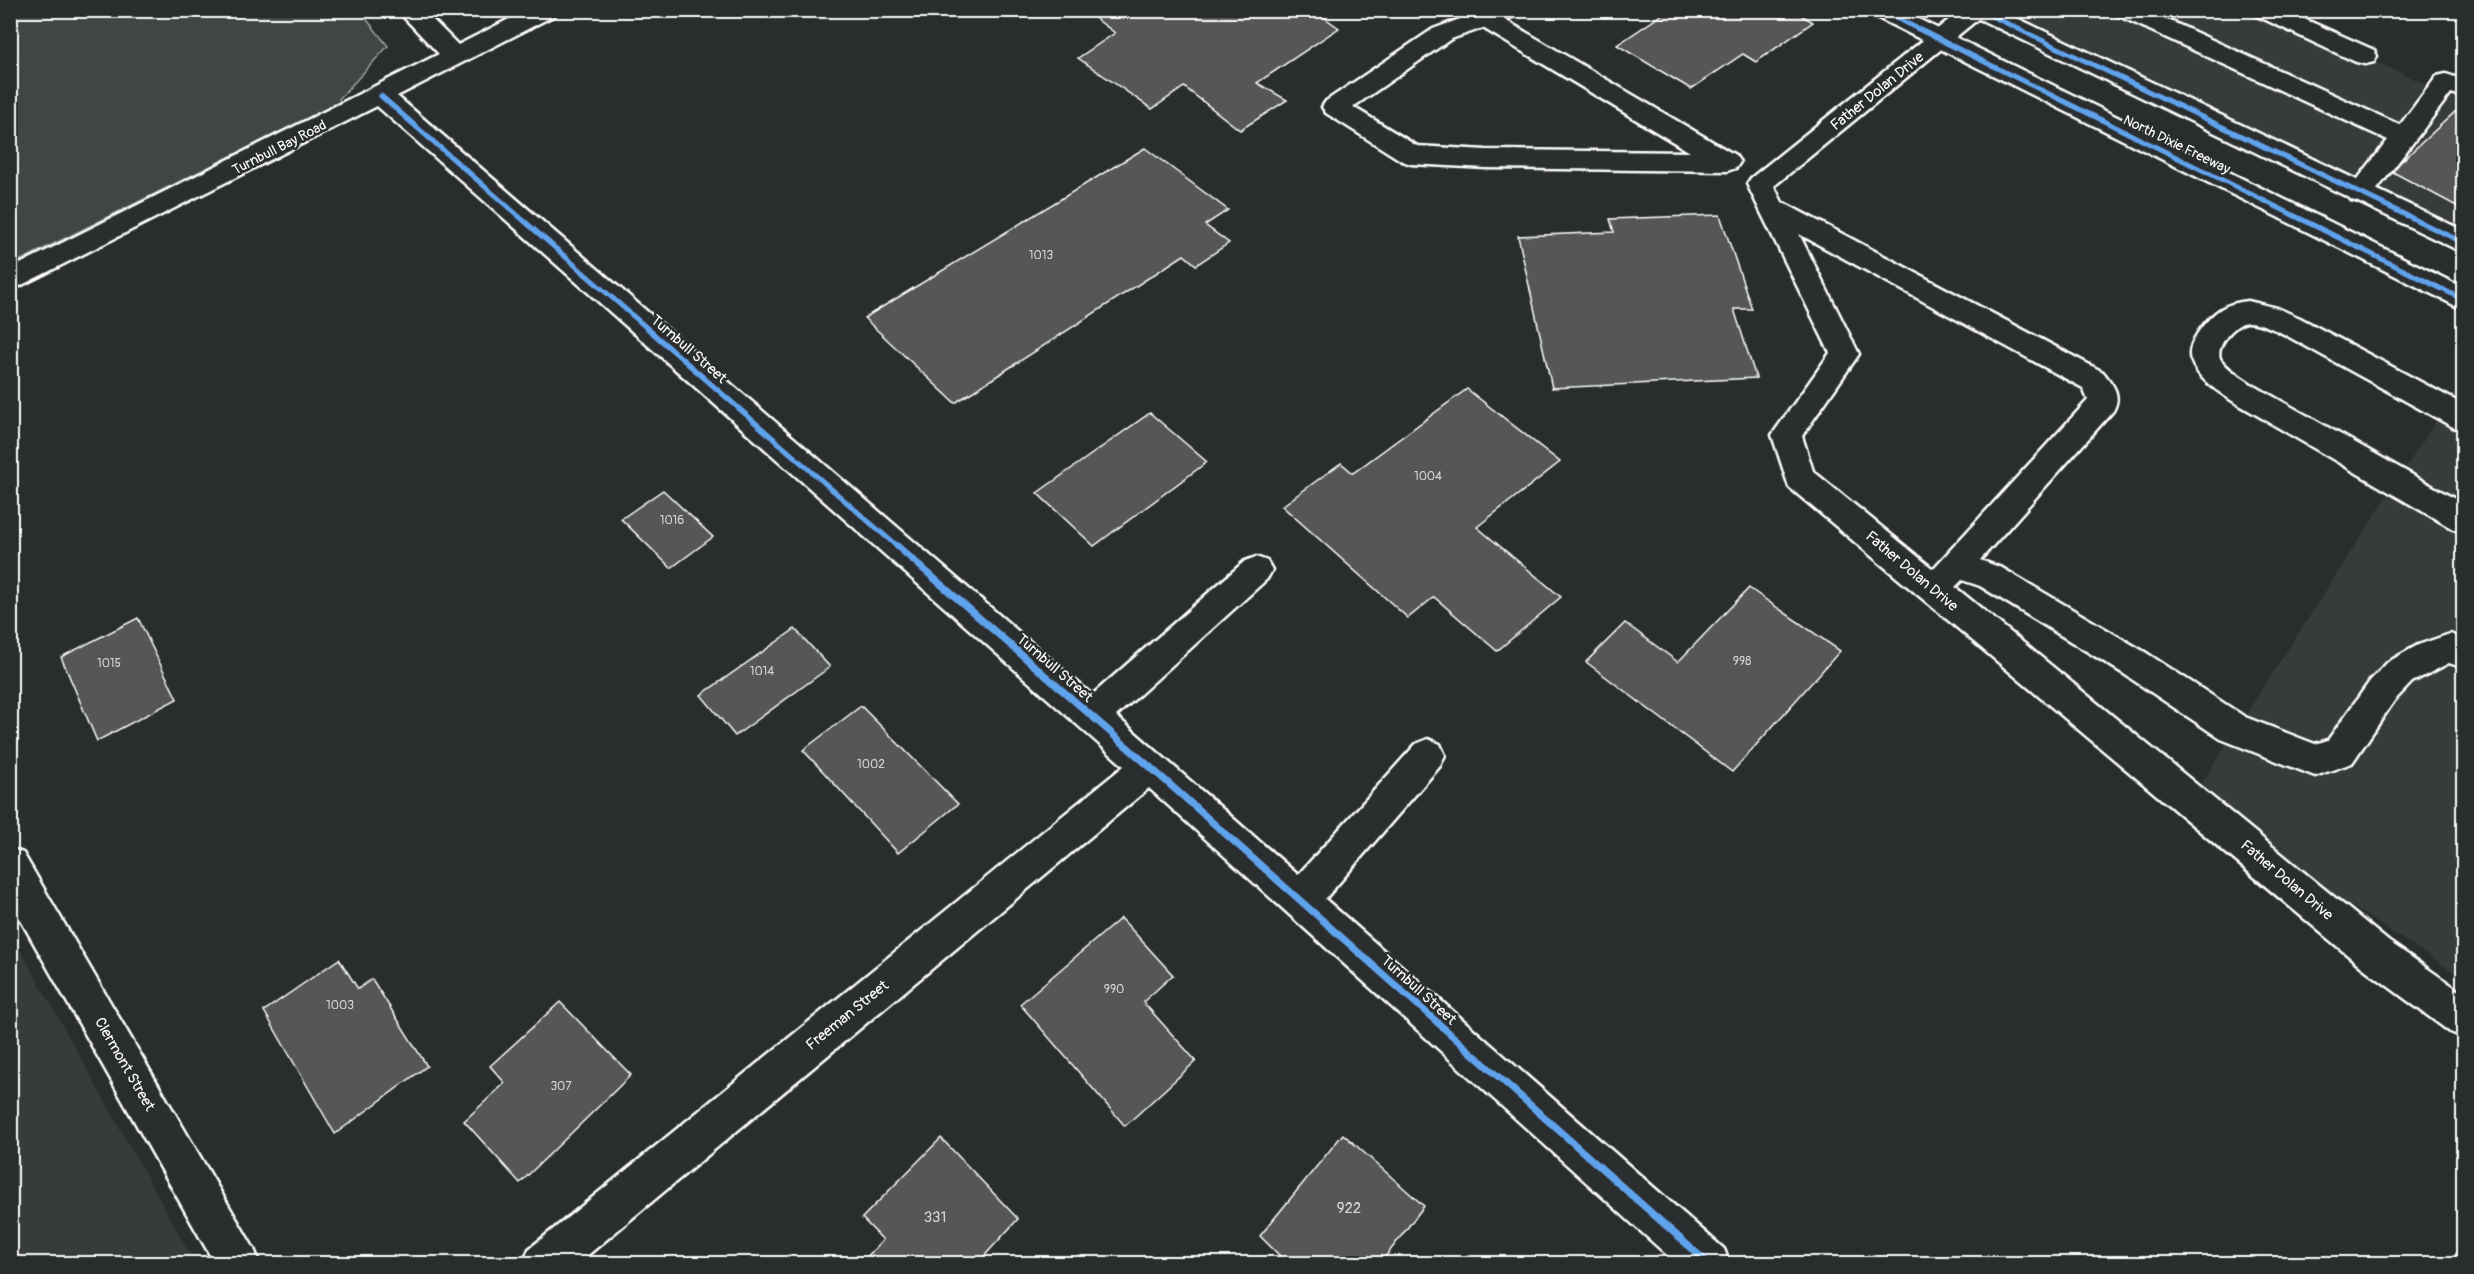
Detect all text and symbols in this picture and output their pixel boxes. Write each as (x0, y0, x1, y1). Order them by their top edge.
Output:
street label: Father Dolan Drive (1827, 47, 1928, 135)
street label: North Dixie Freeway (2121, 111, 2233, 178)
street label: Turnbull Bay Road (229, 116, 329, 178)
house number: 1013 (1029, 248, 1053, 263)
street label: Turnbull Street (646, 311, 732, 388)
house number: 1004 (1414, 469, 1442, 484)
house number: 1016 (660, 513, 684, 528)
street label: Father Dolan Drive (1861, 527, 1962, 616)
street label: Turnbull Street (1012, 630, 1098, 707)
house number: 998 (1733, 654, 1751, 669)
house number: 1015 (97, 656, 121, 671)
house number: 1014 (750, 664, 774, 679)
house number: 1002 (857, 757, 885, 772)
street label: Father Dolan Drive (2236, 836, 2337, 925)
street label: Turnbull Street (1377, 951, 1461, 1030)
street label: Freeman Street (802, 976, 893, 1055)
house number: 990 (1104, 982, 1124, 997)
house number: 1003 (326, 998, 354, 1013)
street label: Clermont Street (90, 1014, 160, 1115)
house number: 307 (550, 1079, 572, 1094)
house number: 922 (1337, 1199, 1361, 1218)
house number: 331 (924, 1208, 946, 1227)

